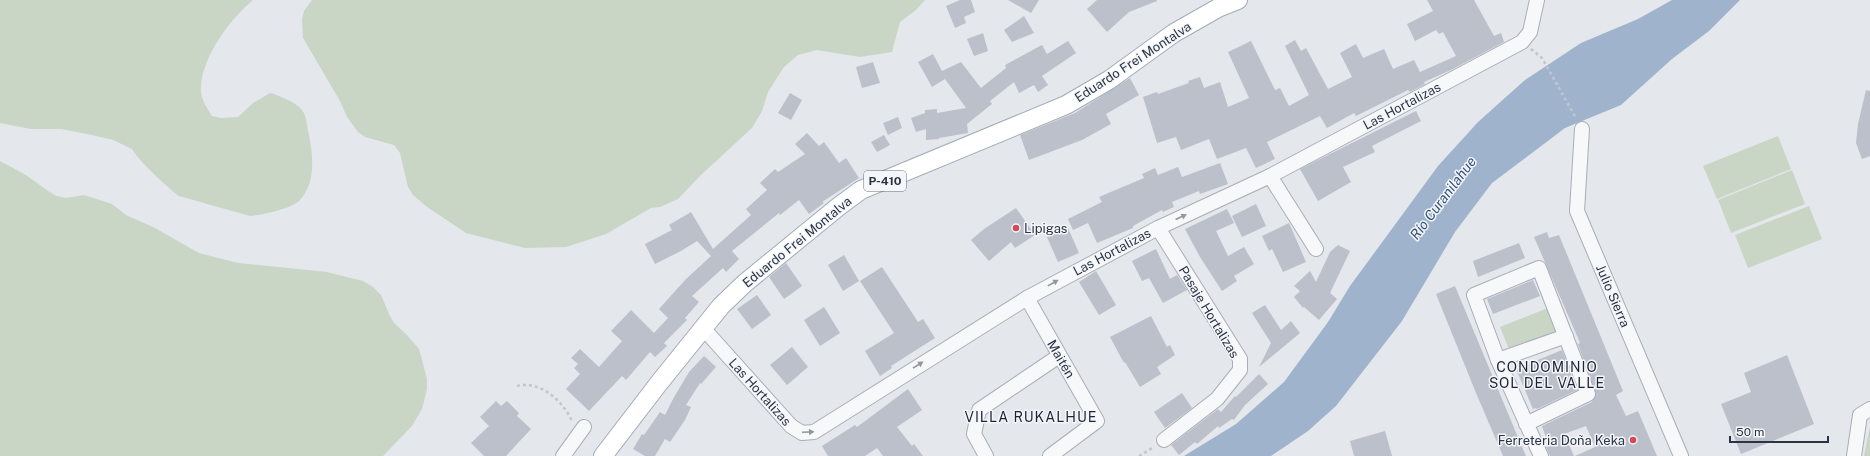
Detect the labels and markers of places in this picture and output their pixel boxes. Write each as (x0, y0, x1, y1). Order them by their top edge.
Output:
place label: Lipigas (1024, 221, 1067, 236)
marker: Lipigas (1011, 223, 1021, 233)
place label: Ferreteria Doña Keka (1498, 433, 1625, 448)
marker: Ferreteria Doña Keka (1628, 435, 1638, 445)

